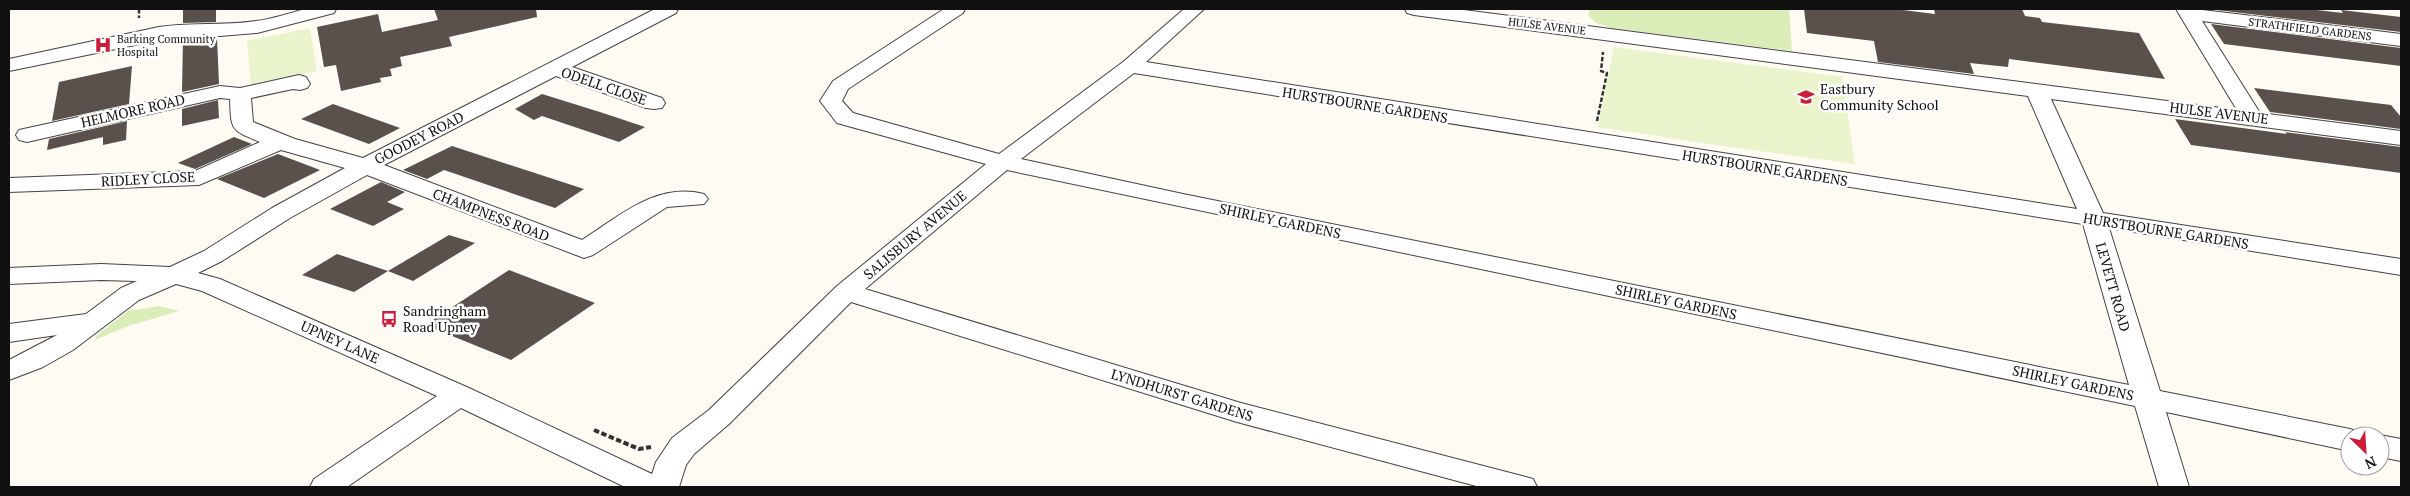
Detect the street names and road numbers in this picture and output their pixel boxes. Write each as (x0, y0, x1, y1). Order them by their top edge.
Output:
street label: HULSE AVENUE (1507, 14, 1587, 38)
street label: STRATHFIELD GARDENS (2248, 14, 2373, 44)
street label: ODELL CLOSE (559, 62, 650, 109)
street label: HURSTBOURNE GARDENS (1281, 82, 1449, 127)
street label: HELMORE ROAD (79, 89, 187, 132)
street label: HULSE AVENUE (2168, 97, 2270, 128)
street label: GOODEY ROAD (371, 107, 467, 168)
street label: HURSTBOURNE GARDENS (1681, 145, 1849, 190)
street label: RIDLEY CLOSE (100, 167, 196, 190)
street label: CHAMPNESS ROAD (430, 184, 552, 246)
street label: SALISBURY AVENUE (859, 186, 970, 283)
street label: SHIRLEY GARDENS (1218, 198, 1343, 243)
street label: HURSTBOURNE GARDENS (2082, 208, 2250, 253)
street label: LEVETT ROAD (2092, 240, 2135, 334)
street label: SHIRLEY GARDENS (1614, 279, 1739, 324)
street label: UPNEY LANE (298, 316, 383, 367)
street label: SHIRLEY GARDENS (2011, 360, 2136, 405)
street label: LYNDHURST GARDENS (1109, 364, 1255, 425)

